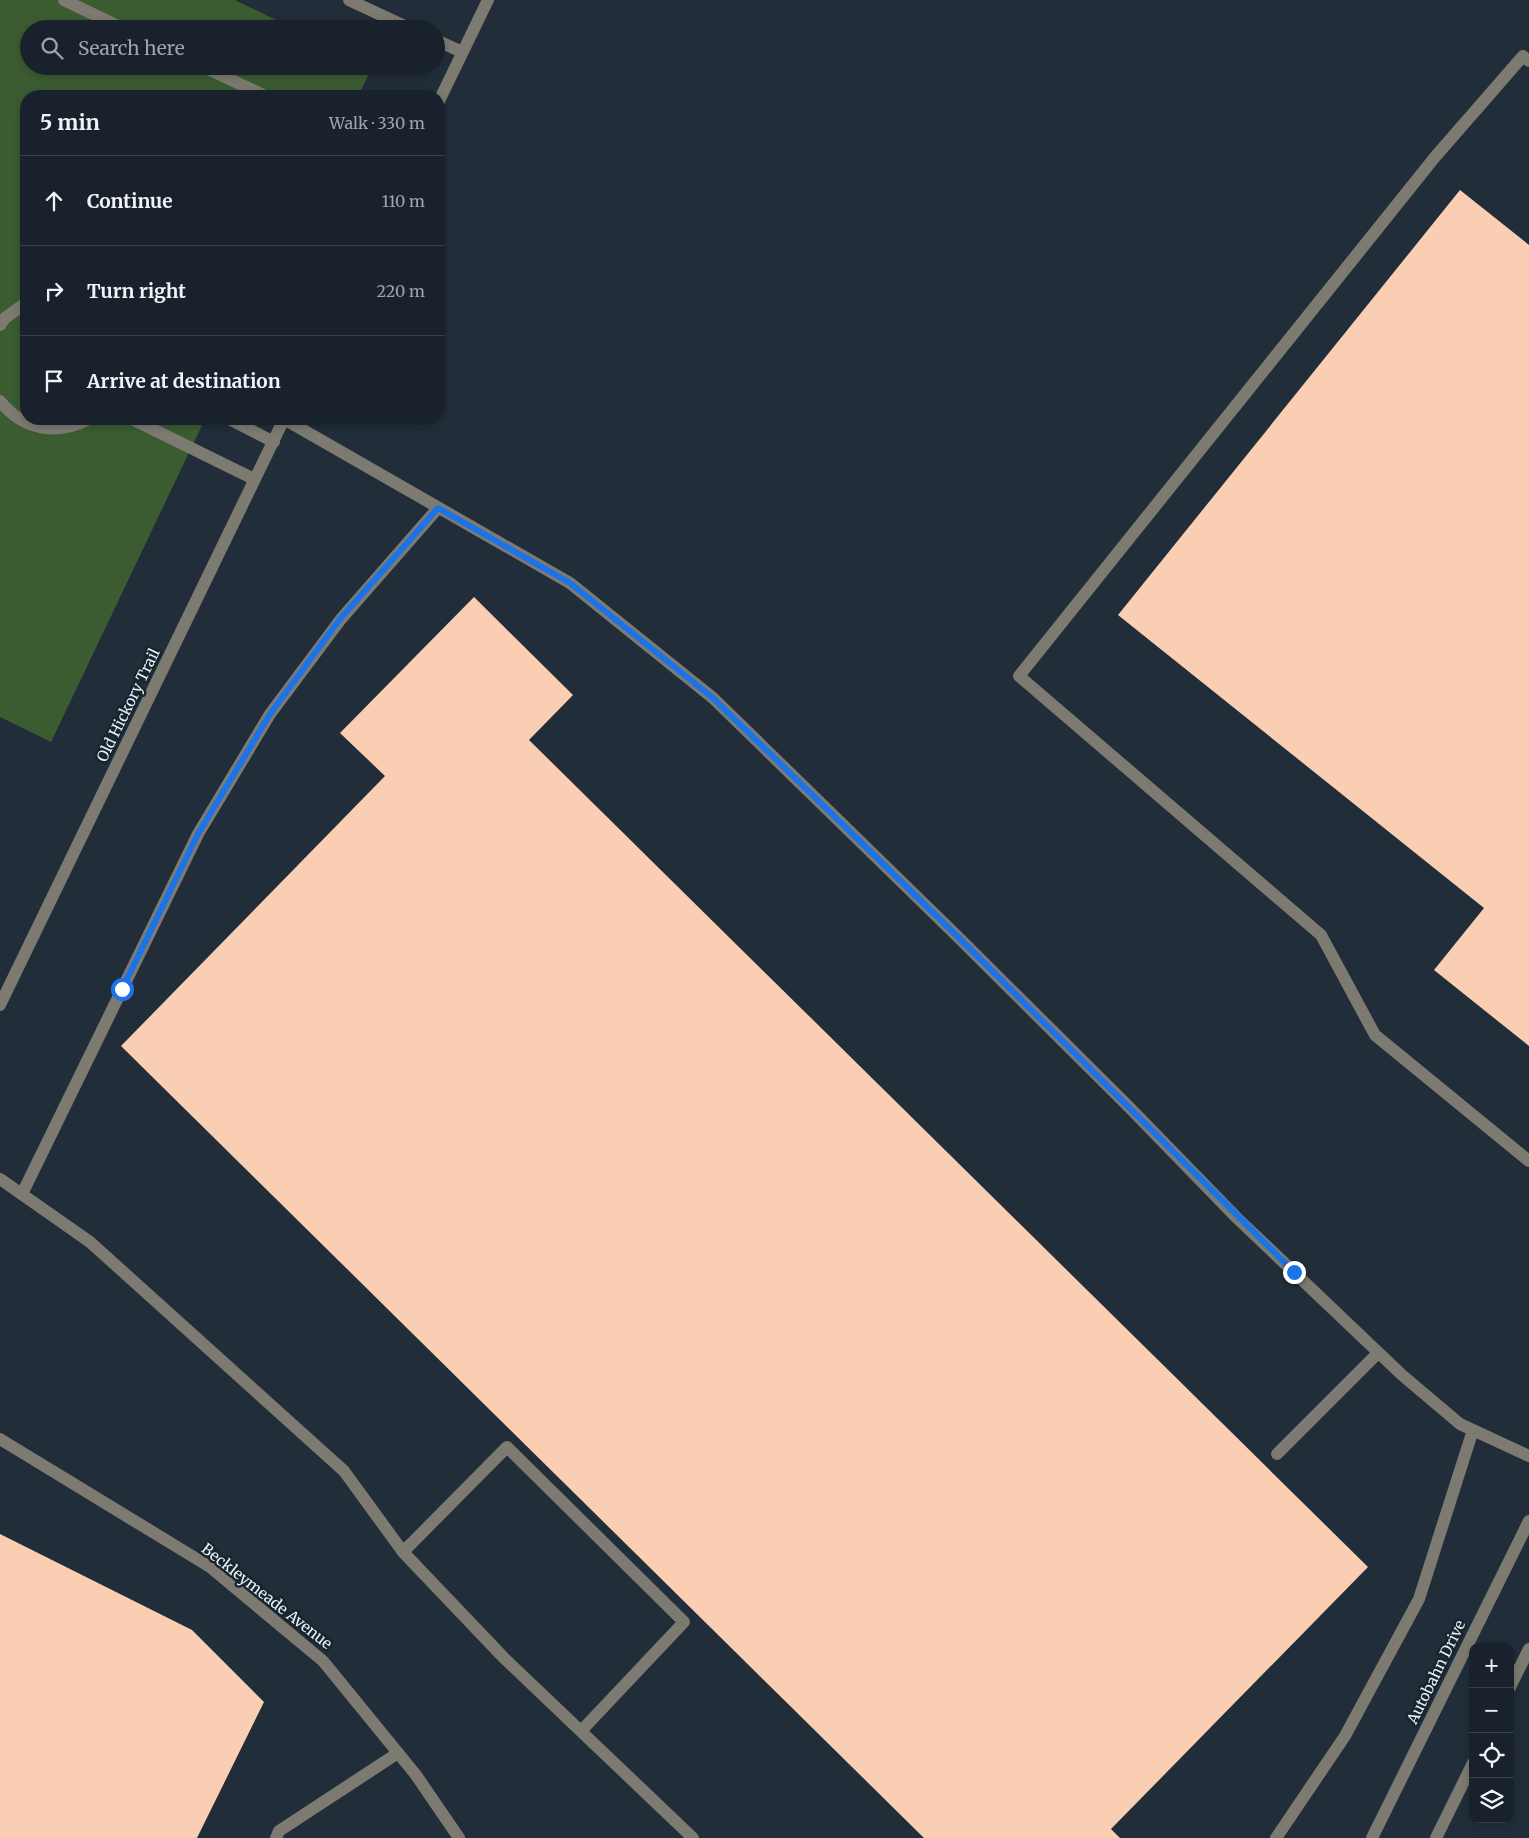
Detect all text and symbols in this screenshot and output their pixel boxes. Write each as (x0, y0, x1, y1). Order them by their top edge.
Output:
search box (20, 20, 445, 75)
icon: search (38, 34, 66, 62)
text: Search here (78, 36, 185, 60)
text: 5 min (40, 109, 100, 136)
text: Walk · 330 m (329, 113, 425, 133)
icon: ahead (40, 187, 68, 215)
text: Continue (87, 189, 173, 213)
text: 110 m (382, 191, 425, 211)
icon: right (40, 277, 68, 305)
text: Turn right (87, 279, 186, 303)
text: 220 m (377, 281, 425, 301)
icon: arrive (40, 367, 68, 395)
text: Arrive at destination (87, 369, 281, 393)
street label: Old Hickory Trail (92, 645, 164, 765)
route start (111, 978, 134, 1001)
route end (1283, 1261, 1306, 1284)
street label: Beckleymeade Avenue (198, 1539, 336, 1653)
street label: Autobahn Drive (1402, 1617, 1469, 1728)
map controls (1469, 1643, 1514, 1823)
button: + (1469, 1643, 1514, 1688)
button: − (1469, 1688, 1514, 1733)
button: locate (1469, 1733, 1514, 1778)
button: layers (1469, 1778, 1514, 1823)

